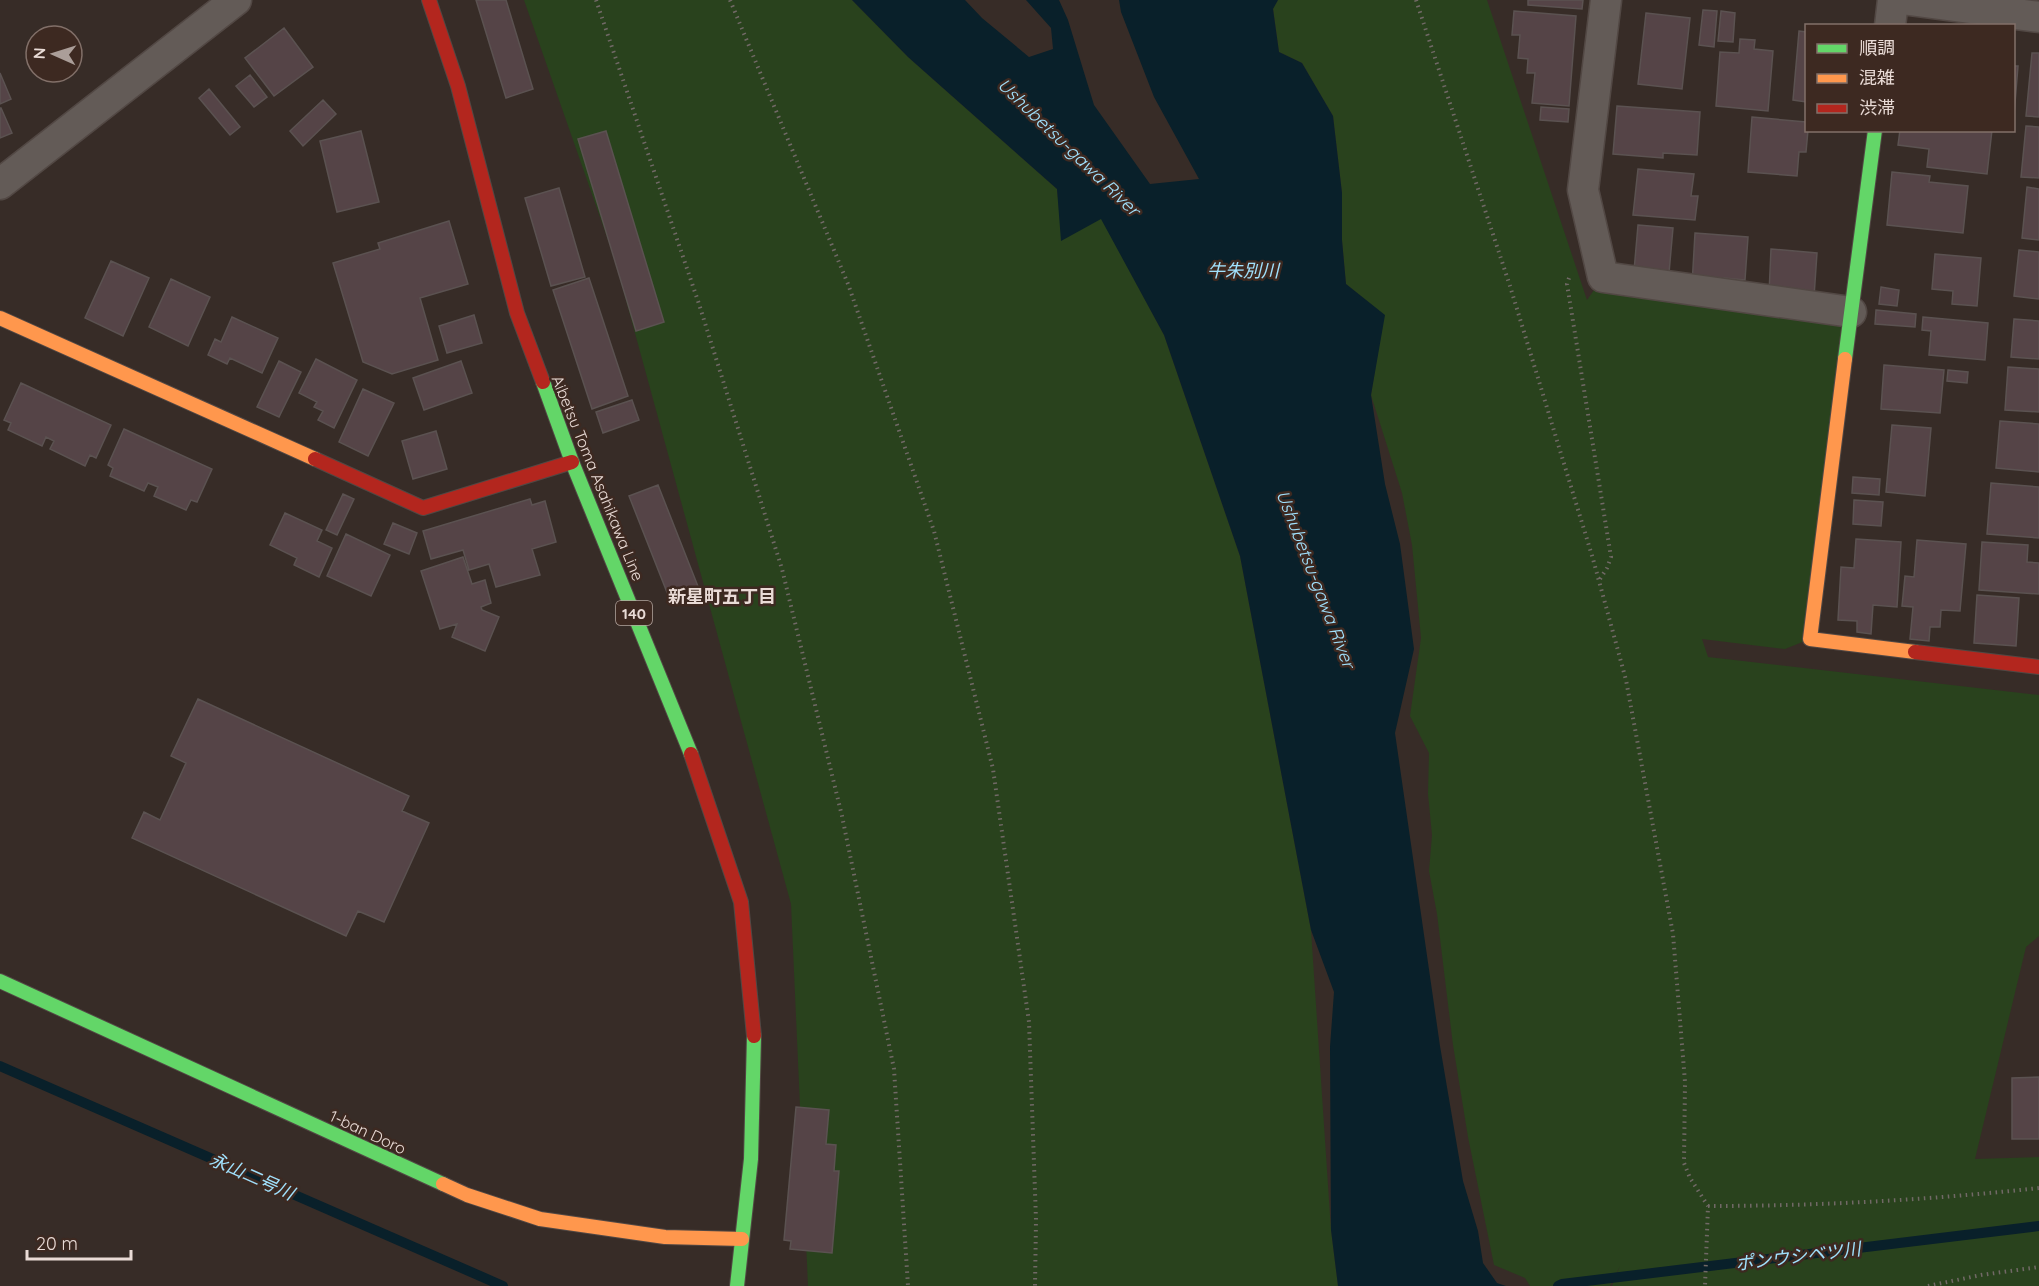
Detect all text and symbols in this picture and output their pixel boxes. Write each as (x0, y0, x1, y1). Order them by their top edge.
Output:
north arrow (24, 24, 84, 84)
legend (1805, 24, 2015, 132)
text: 順調 (1859, 36, 1895, 59)
text: N (29, 47, 49, 60)
text: 混雑 (1859, 66, 1895, 89)
water label: Ushubetsu-gawa River (993, 73, 1146, 222)
text: 渋滞 (1859, 96, 1895, 119)
water label: 牛朱別川 (1207, 259, 1281, 282)
street label: Aibetsu Toma Asahikawa Line (548, 372, 648, 584)
water label: Ushubetsu-gawa River (1271, 487, 1361, 673)
district label: 新星町五丁目 (668, 585, 776, 608)
road number: 140 (616, 601, 652, 625)
street label: 1-ban Doro (327, 1106, 409, 1158)
water label: 永山二号川 (206, 1147, 300, 1206)
scale bar (27, 1223, 130, 1261)
text: 20 m (36, 1232, 78, 1255)
water label: ポンウシベツ川 (1734, 1237, 1864, 1275)

